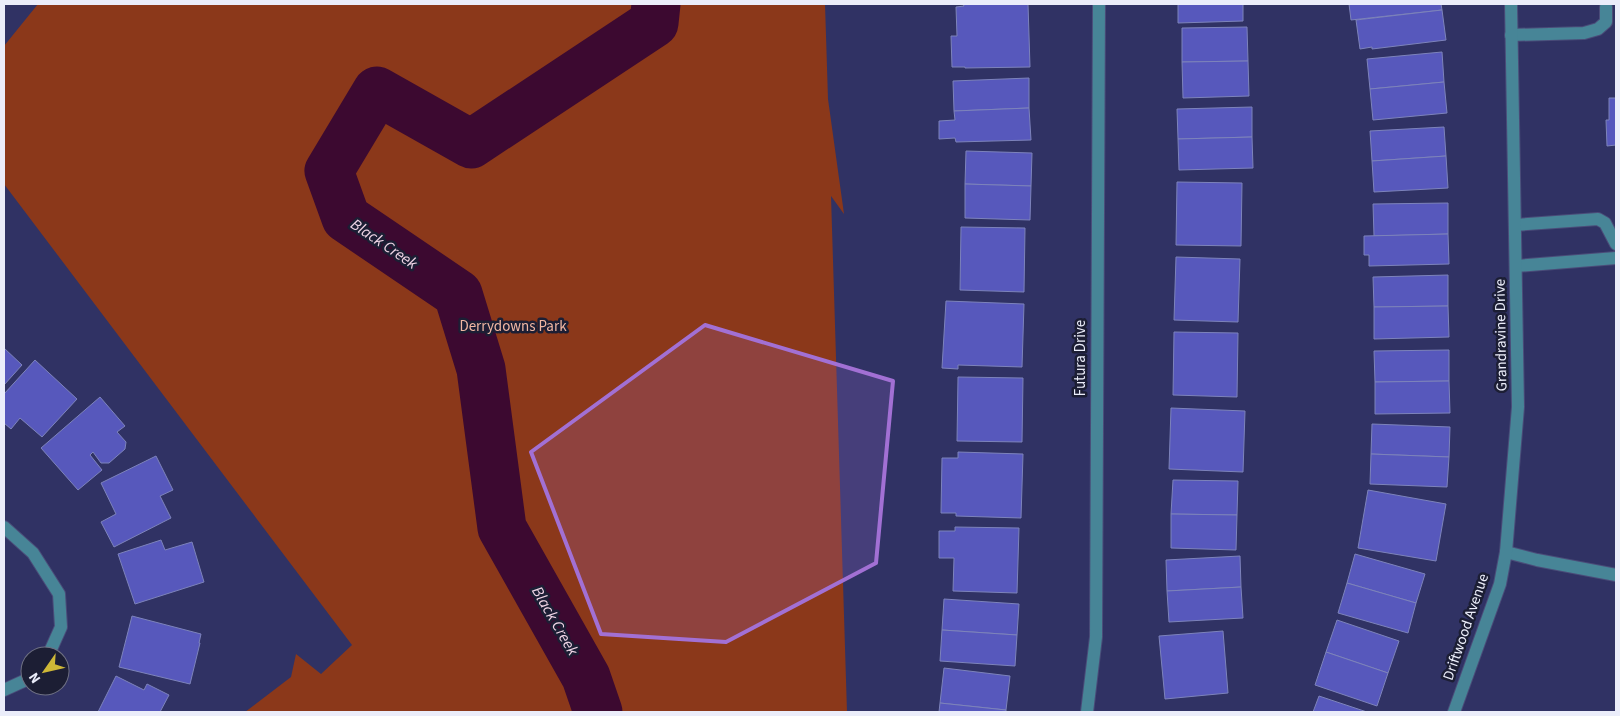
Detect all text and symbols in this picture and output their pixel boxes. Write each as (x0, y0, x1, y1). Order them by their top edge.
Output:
water label: Black Creek (346, 213, 422, 275)
street label: Grandravine Drive (1490, 279, 1512, 391)
park label: Derrydowns Park (459, 316, 567, 337)
street label: Futura Drive (1070, 320, 1091, 396)
street label: Driftwood Avenue (1438, 571, 1494, 683)
water label: Black Creek (526, 582, 584, 660)
north arrow (20, 646, 70, 696)
text: N (24, 668, 46, 687)

